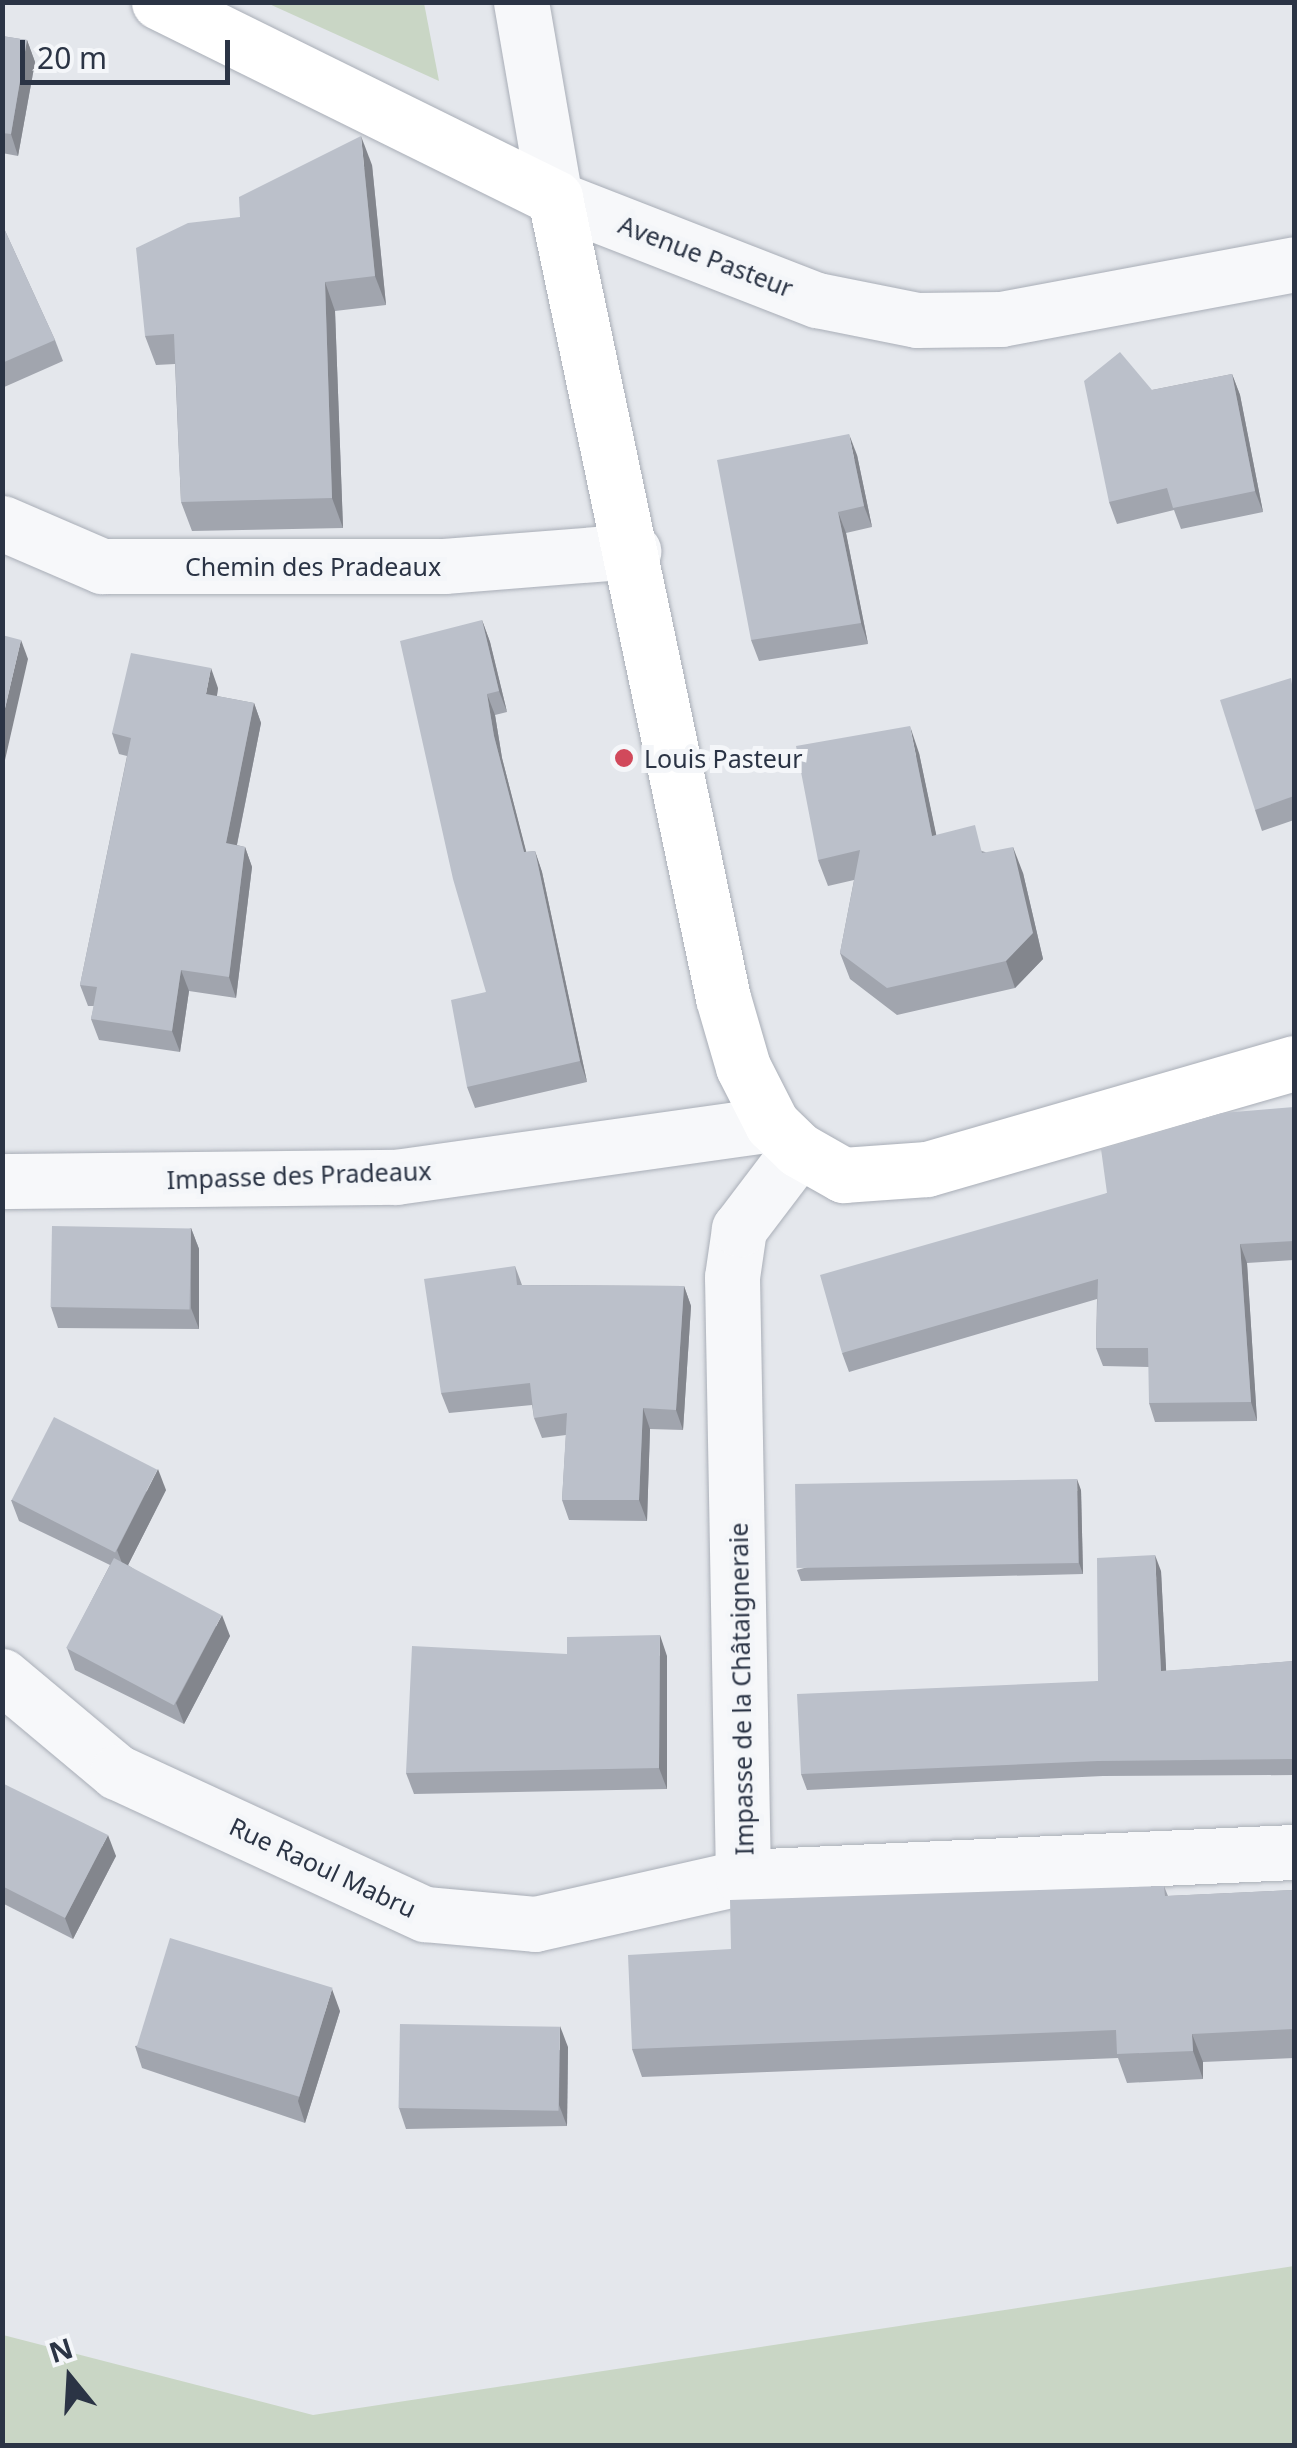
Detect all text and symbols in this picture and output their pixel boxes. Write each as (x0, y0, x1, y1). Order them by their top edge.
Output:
scale bar (25, 20, 235, 82)
text: 20 m (37, 37, 107, 78)
street label: Avenue Pasteur (615, 209, 797, 303)
street label: Chemin des Pradeaux (185, 551, 441, 581)
place label: Louis Pasteur (644, 743, 803, 773)
marker: Louis Pasteur (613, 747, 635, 769)
street label: Impasse des Pradeaux (166, 1155, 432, 1195)
street label: Impasse de la Châtaigneraie (723, 1522, 759, 1856)
street label: Rue Raoul Mabru (225, 1811, 421, 1923)
north arrow (20, 2328, 120, 2428)
text: N (44, 2328, 77, 2371)

